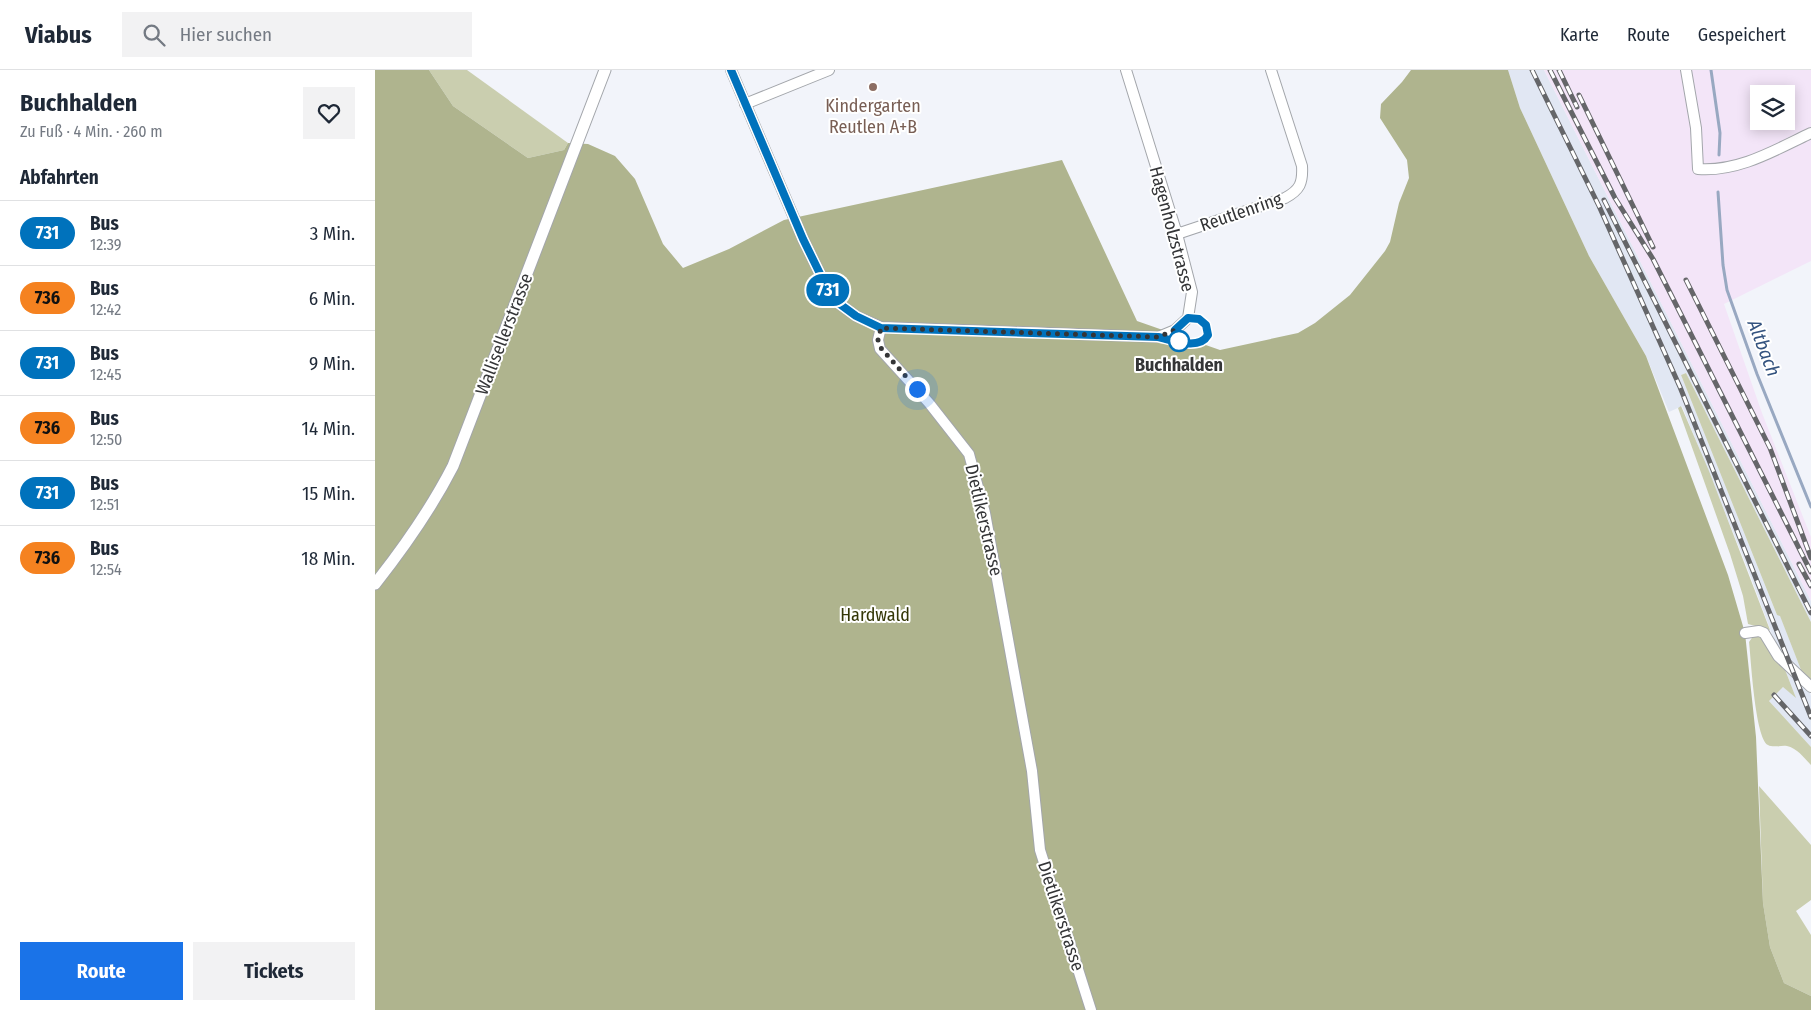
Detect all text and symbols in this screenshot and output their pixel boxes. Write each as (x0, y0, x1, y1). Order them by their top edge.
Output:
search box (122, 12, 472, 57)
text: Viabus (25, 21, 92, 49)
icon: search (140, 21, 168, 49)
text: Hier suchen (180, 23, 272, 46)
text: Karte (1560, 24, 1599, 46)
text: Route (1627, 24, 1670, 46)
text: Gespeichert (1698, 24, 1786, 46)
marker: Kindergarten Reutlen A+B (867, 81, 879, 93)
map controls (1750, 85, 1795, 130)
button: layers (1750, 85, 1795, 130)
button: heart (303, 87, 355, 139)
text: Buchhalden (20, 89, 137, 117)
place label: Kindergarten Reutlen A+B (825, 95, 921, 138)
text: Zu Fuß · 4 Min. · 260 m (20, 122, 163, 141)
street label: Hagenholzstrasse (1145, 164, 1199, 294)
text: Abfahrten (20, 166, 99, 189)
street label: Reutlenring (1197, 188, 1285, 236)
text: Bus (90, 212, 119, 235)
text: 731 (36, 222, 59, 244)
text: 3 Min. (310, 222, 355, 245)
text: 12:39 (90, 235, 122, 254)
street label: Wallisellerstrasse (471, 270, 537, 398)
line badge: 731 (799, 274, 857, 306)
text: Bus (90, 277, 119, 300)
text: 731 (816, 279, 840, 301)
text: 736 (35, 287, 60, 309)
text: 6 Min. (309, 287, 355, 310)
text: 12:42 (90, 300, 121, 319)
water label: Altbach (1742, 315, 1785, 380)
marker: Buchhalden (1168, 330, 1190, 352)
text: Bus (90, 342, 119, 365)
text: 731 (36, 352, 59, 374)
text: 9 Min. (309, 352, 355, 375)
place label: Buchhalden (1135, 354, 1223, 376)
text: 12:45 (90, 365, 122, 384)
your location (905, 377, 930, 402)
text: Bus (90, 407, 119, 430)
text: 736 (35, 417, 60, 439)
text: 14 Min. (302, 417, 355, 440)
text: 12:50 (90, 430, 122, 449)
street label: Dietlikerstrasse (960, 462, 1008, 578)
text: Bus (90, 472, 119, 495)
text: 731 (36, 482, 59, 504)
text: 15 Min. (302, 482, 355, 505)
text: 12:51 (90, 495, 120, 514)
text: Bus (90, 537, 119, 560)
text: 736 (35, 547, 60, 569)
text: 18 Min. (301, 547, 355, 570)
text: 12:54 (90, 560, 122, 579)
park label: Hardwald (840, 604, 910, 626)
street label: Dietlikerstrasse (1033, 858, 1089, 974)
button: Route (20, 942, 183, 1000)
button: Tickets (193, 942, 355, 1000)

